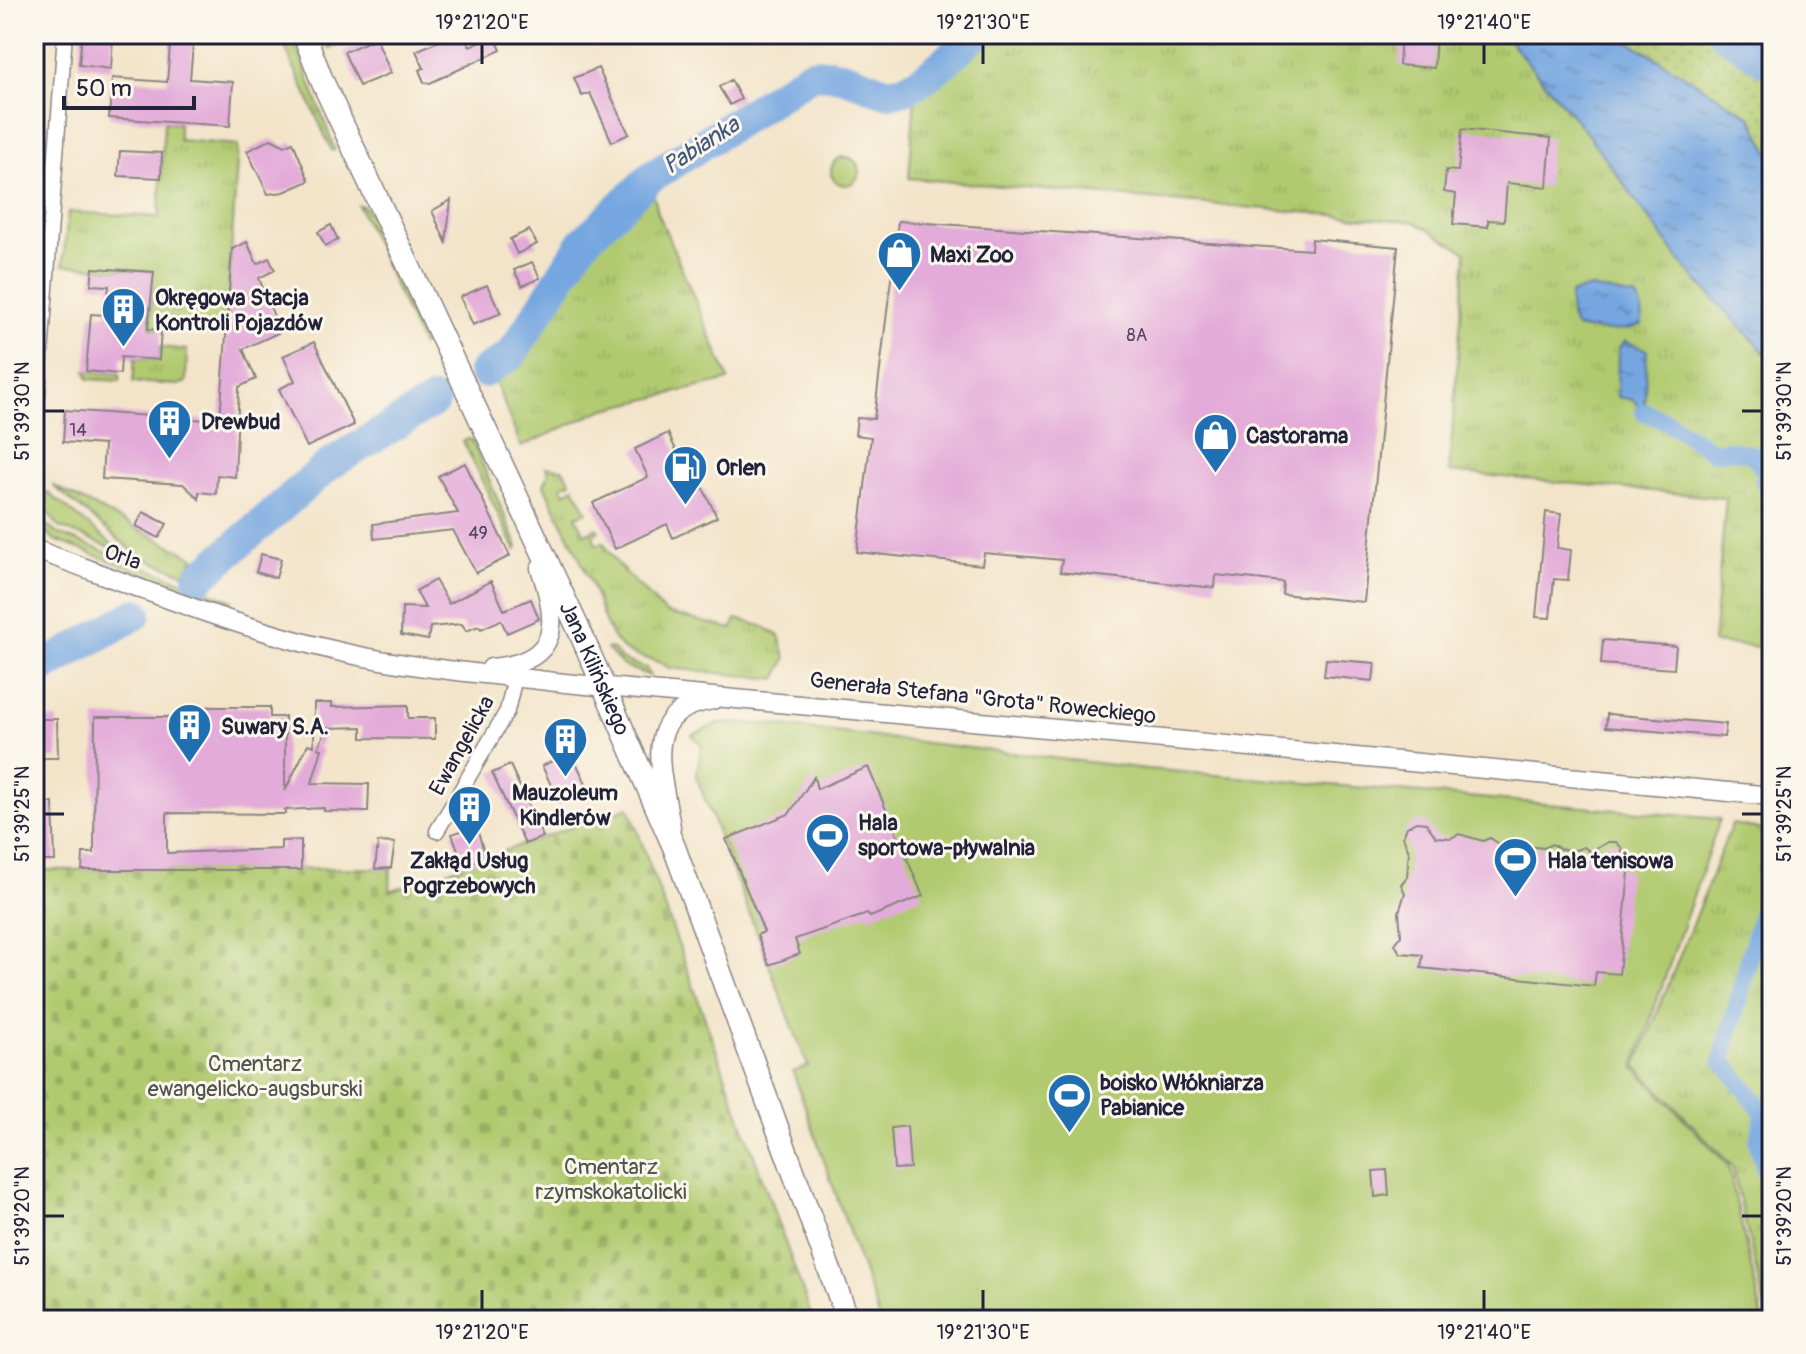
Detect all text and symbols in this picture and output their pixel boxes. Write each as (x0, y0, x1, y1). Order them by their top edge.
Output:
text: 19°21'20"E (435, 10, 529, 35)
text: 19°21'30"E (936, 10, 1030, 35)
text: 19°21'40"E (1437, 10, 1531, 35)
scale bar (64, 60, 194, 110)
text: 50 m (76, 74, 132, 103)
water label: Pabianka (658, 109, 746, 181)
shop icon: Maxi Zoo (875, 230, 923, 293)
place label: Maxi Zoo (930, 241, 1014, 269)
place label: Okręgowa Stacja Kontroli Pojazdów (155, 284, 323, 337)
building icon: Okręgowa Stacja Kontroli Pojazdów (100, 286, 148, 349)
house number: 8A (1127, 324, 1148, 347)
text: 51°39'30"N (10, 361, 35, 461)
text: 51°39'30"N (1772, 361, 1797, 461)
building icon: Drewbud (146, 397, 194, 460)
place label: Drewbud (201, 408, 281, 436)
shop icon: Castorama (1191, 411, 1239, 474)
house number: 14 (69, 419, 87, 442)
place label: Castorama (1246, 422, 1348, 450)
fuel station icon: Orlen (661, 443, 709, 506)
place label: Orlen (716, 454, 766, 482)
house number: 49 (468, 522, 488, 545)
street label: Orla (100, 537, 145, 576)
street label: Jana Kilińskiego (553, 597, 636, 740)
street label: Generała Stefana "Grota" Roweckiego (808, 666, 1158, 730)
street label: Ewangelicka (423, 691, 501, 800)
building icon: Suwary S.A. (166, 702, 214, 765)
place label: Suwary S.A. (221, 713, 329, 741)
building icon: Mauzoleum Kindlerów (541, 715, 589, 778)
text: 51°39'25"N (10, 766, 35, 862)
text: 51°39'25"N (1772, 766, 1797, 862)
place label: Mauzoleum Kindlerów (512, 779, 618, 832)
building icon: Zakłąd Usług Pogrzebowych (445, 783, 493, 846)
place label: Hala sportowa-pływalnia (858, 809, 1035, 862)
sports icon: Hala sportowa-pływalnia (803, 811, 851, 874)
sports icon: Hala tenisowa (1492, 836, 1540, 899)
place label: Zakłąd Usług Pogrzebowych (402, 847, 536, 900)
place label: Hala tenisowa (1547, 847, 1674, 875)
park label: Cmentarz ewangelicko-augsburski (148, 1050, 362, 1103)
place label: boisko Włókniarza Pabianice (1100, 1069, 1264, 1122)
sports icon: boisko Włókniarza Pabianice (1045, 1071, 1093, 1134)
park label: Cmentarz rzymskokatolicki (535, 1153, 687, 1206)
text: 51°39'20"N (10, 1166, 35, 1266)
text: 51°39'20"N (1772, 1166, 1797, 1266)
text: 19°21'20"E (435, 1320, 529, 1345)
text: 19°21'30"E (936, 1320, 1030, 1345)
text: 19°21'40"E (1437, 1320, 1531, 1345)

